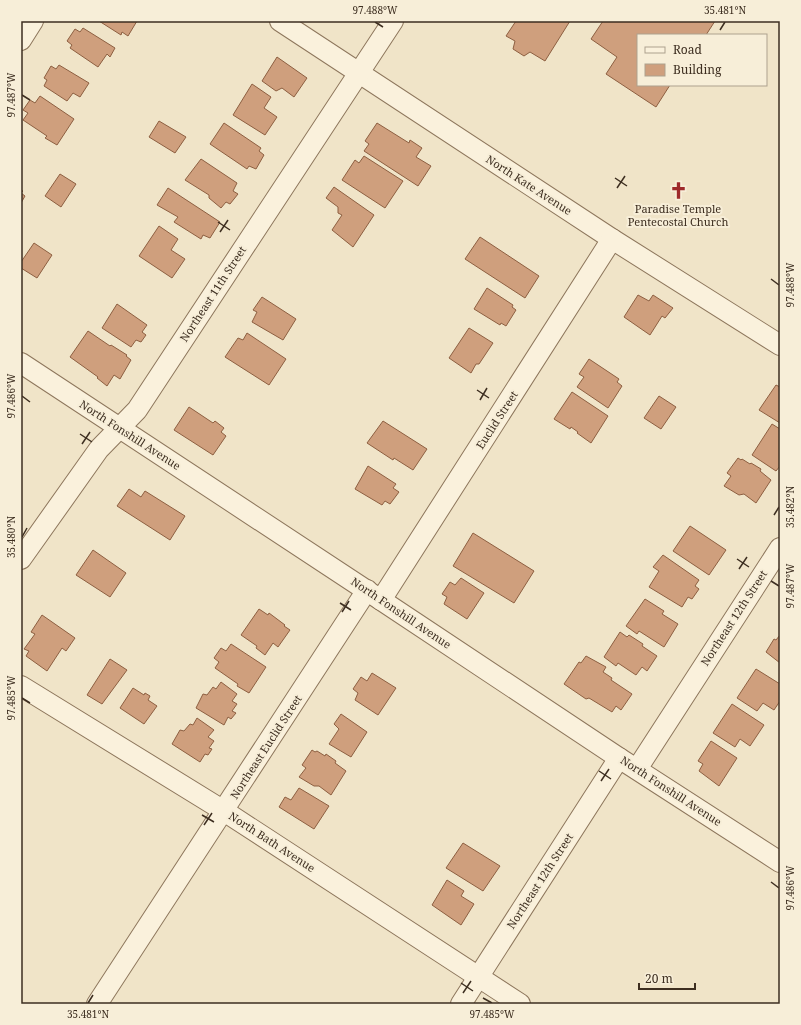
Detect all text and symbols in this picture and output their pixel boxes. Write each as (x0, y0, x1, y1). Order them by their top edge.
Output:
text: 97.488°W (353, 3, 398, 17)
text: 35.481°N (704, 3, 746, 17)
legend (637, 34, 767, 86)
text: Road (673, 41, 703, 58)
text: Building (673, 61, 722, 78)
text: 97.487°W (4, 72, 18, 117)
street label: North Kate Avenue (483, 151, 575, 218)
church icon: Paradise Temple Pentecostal Church (668, 181, 688, 201)
place label: Paradise Temple Pentecostal Church (628, 201, 728, 229)
street label: Northeast 11th Street (176, 243, 249, 344)
text: 97.488°W (783, 262, 797, 307)
text: 97.486°W (4, 373, 18, 418)
street label: Euclid Street (472, 388, 521, 452)
street label: North Fonshill Avenue (77, 396, 184, 473)
text: 35.482°N (783, 486, 797, 528)
text: 35.480°N (4, 516, 18, 558)
text: 97.487°W (783, 563, 797, 608)
street label: Northeast 12th Street (697, 567, 770, 668)
street label: North Fonshill Avenue (348, 573, 454, 652)
text: 97.485°W (4, 675, 18, 720)
street label: Northeast Euclid Street (226, 692, 305, 802)
street label: North Fonshill Avenue (618, 752, 725, 829)
street label: North Bath Avenue (226, 808, 318, 875)
street label: Northeast 12th Street (503, 830, 576, 931)
text: 97.486°W (783, 865, 797, 910)
scale bar (639, 965, 695, 991)
text: 20 m (645, 970, 673, 987)
text: 35.481°N (67, 1007, 109, 1021)
text: 97.485°W (470, 1007, 515, 1021)

